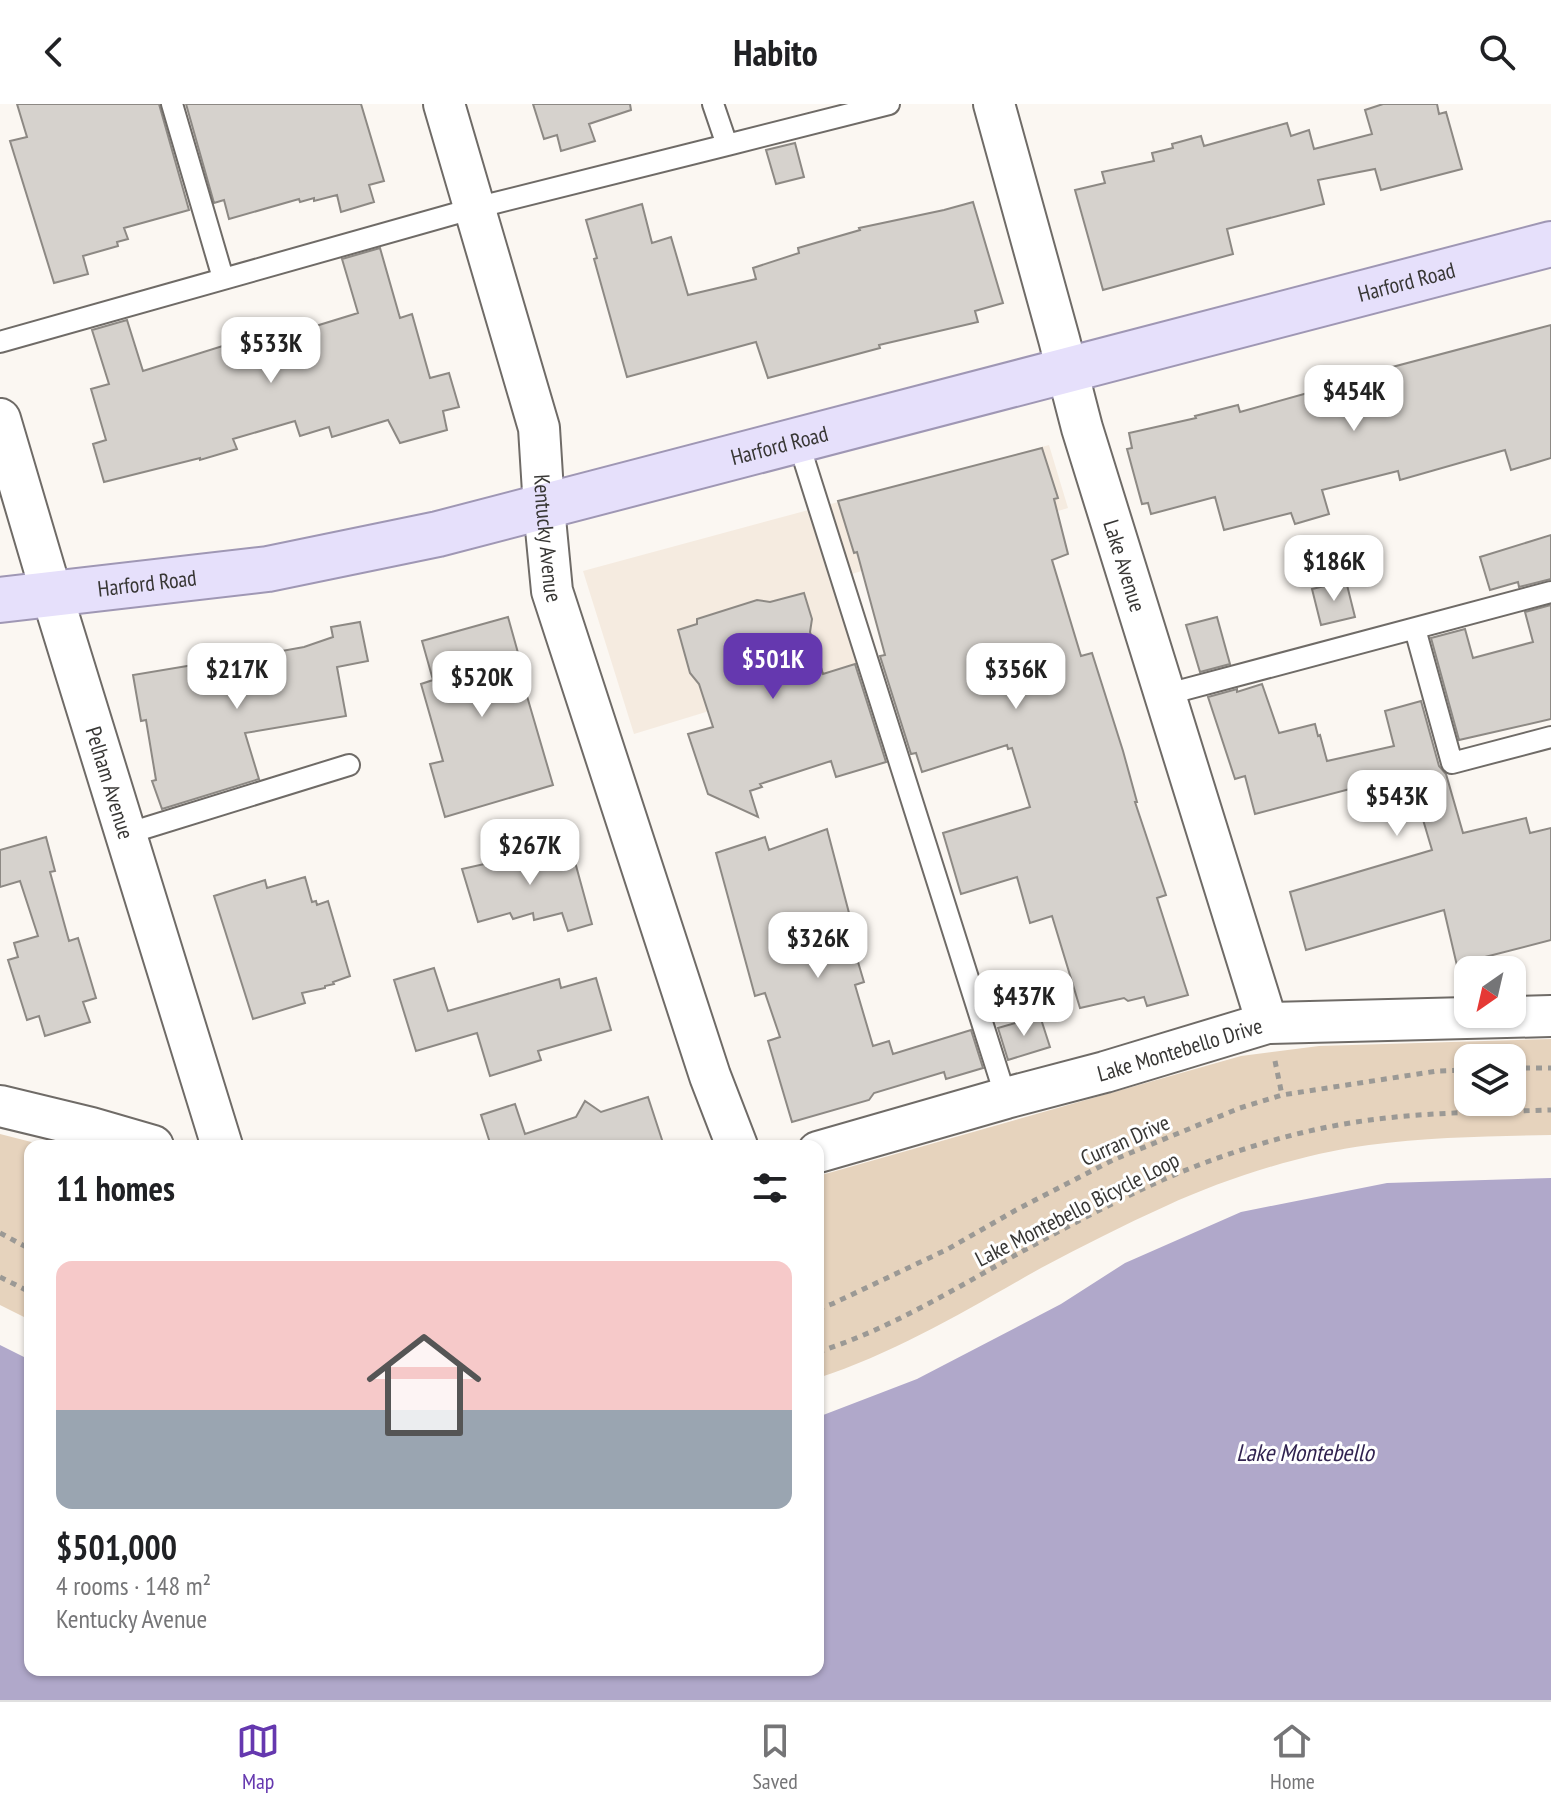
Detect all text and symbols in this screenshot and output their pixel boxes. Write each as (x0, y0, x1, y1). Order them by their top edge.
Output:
text: Habito (733, 29, 818, 76)
icon: back (32, 30, 76, 74)
icon: search (1475, 30, 1519, 74)
street label: Harford Road (1355, 256, 1458, 308)
pin: $533K (215, 317, 327, 385)
text: $533K (239, 326, 303, 359)
pin: $454K (1298, 365, 1410, 433)
text: $454K (1322, 374, 1386, 407)
street label: Harford Road (728, 419, 831, 471)
street label: Kentucky Avenue (528, 473, 569, 606)
street label: Lake Avenue (1097, 516, 1152, 615)
pin: $186K (1278, 535, 1390, 603)
text: $186K (1302, 544, 1366, 577)
street label: Harford Road (96, 563, 198, 603)
pin: $501K (717, 633, 829, 701)
text: $501K (741, 642, 805, 675)
pin: $217K (181, 643, 293, 711)
pin: $356K (960, 643, 1072, 711)
pin: $520K (426, 651, 538, 719)
text: $217K (205, 652, 269, 685)
text: $356K (984, 652, 1048, 685)
text: $520K (450, 660, 514, 693)
street label: Pelham Avenue (79, 723, 140, 842)
pin: $543K (1341, 770, 1453, 838)
text: $543K (1365, 779, 1429, 812)
pin: $267K (474, 819, 586, 887)
text: $267K (498, 828, 562, 861)
pin: $326K (762, 912, 874, 980)
text: $326K (786, 921, 850, 954)
north arrow (1454, 956, 1526, 1028)
map controls (1454, 956, 1526, 1116)
pin: $437K (968, 970, 1080, 1038)
text: $437K (992, 979, 1056, 1012)
street label: Lake Montebello Drive (1094, 1011, 1266, 1087)
button: layers (1454, 1044, 1526, 1116)
street label: Curran Drive (1076, 1108, 1174, 1172)
street label: Lake Montebello Bicycle Loop (970, 1145, 1184, 1273)
text: 11 homes (56, 1166, 175, 1210)
icon: filters (748, 1166, 792, 1210)
icon: home (352, 1313, 496, 1457)
water label: Lake Montebello (1236, 1437, 1375, 1468)
text: $501,000 (56, 1525, 177, 1569)
text: 4 rooms · 148 m² (56, 1569, 211, 1602)
text: Kentucky Avenue (56, 1602, 207, 1635)
tab: Map (236, 1719, 280, 1795)
tab: Saved (752, 1719, 798, 1795)
tab: Home (1270, 1719, 1315, 1795)

